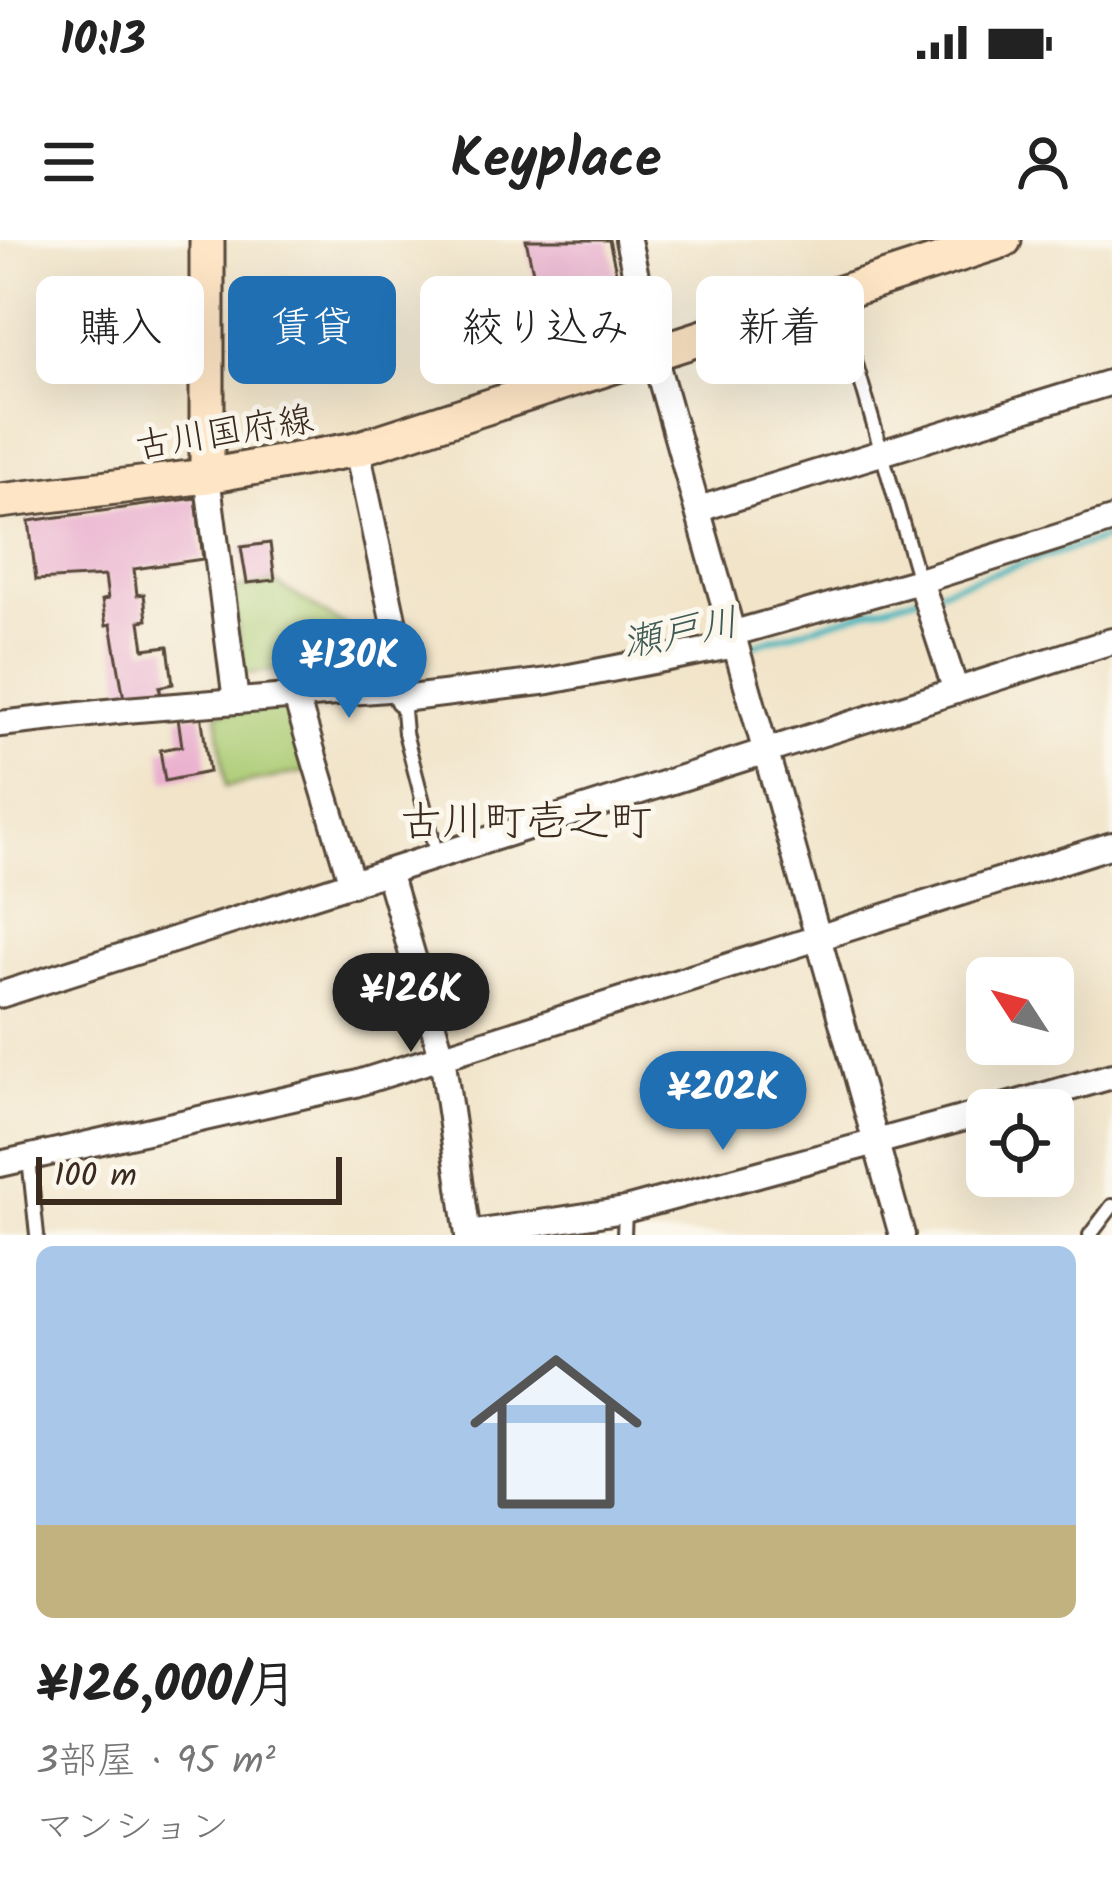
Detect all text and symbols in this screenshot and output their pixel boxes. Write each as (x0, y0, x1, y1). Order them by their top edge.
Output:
text: 10:13 (60, 6, 146, 78)
text: Keyplace (451, 119, 661, 205)
icon: menu (36, 129, 102, 195)
icon: person (1010, 129, 1076, 195)
chip: 購入 (36, 276, 204, 384)
chip: 賃貸 (228, 276, 396, 384)
chip: 絞り込み (420, 276, 672, 384)
chip: 新着 (696, 276, 864, 384)
street label: 古川国府線 (131, 392, 318, 477)
water label: 瀬戸川 (617, 593, 744, 677)
pin: ¥130K (265, 619, 433, 721)
text: ¥130K (299, 627, 399, 689)
district label: 古川町壱之町 (400, 790, 652, 857)
pin: ¥126K (327, 953, 495, 1055)
north arrow (966, 957, 1074, 1065)
map controls (966, 957, 1074, 1197)
text: ¥126K (359, 961, 463, 1023)
pin: ¥202K (639, 1051, 807, 1153)
text: ¥202K (667, 1059, 779, 1121)
button: locate (966, 1089, 1074, 1197)
scale bar (36, 1151, 342, 1204)
text: 100 m (54, 1151, 137, 1204)
icon: home (448, 1324, 664, 1540)
text: ¥126,000/月 (36, 1647, 297, 1728)
text: 3部屋 · 95 m² (36, 1732, 275, 1794)
text: マンション (36, 1798, 229, 1860)

